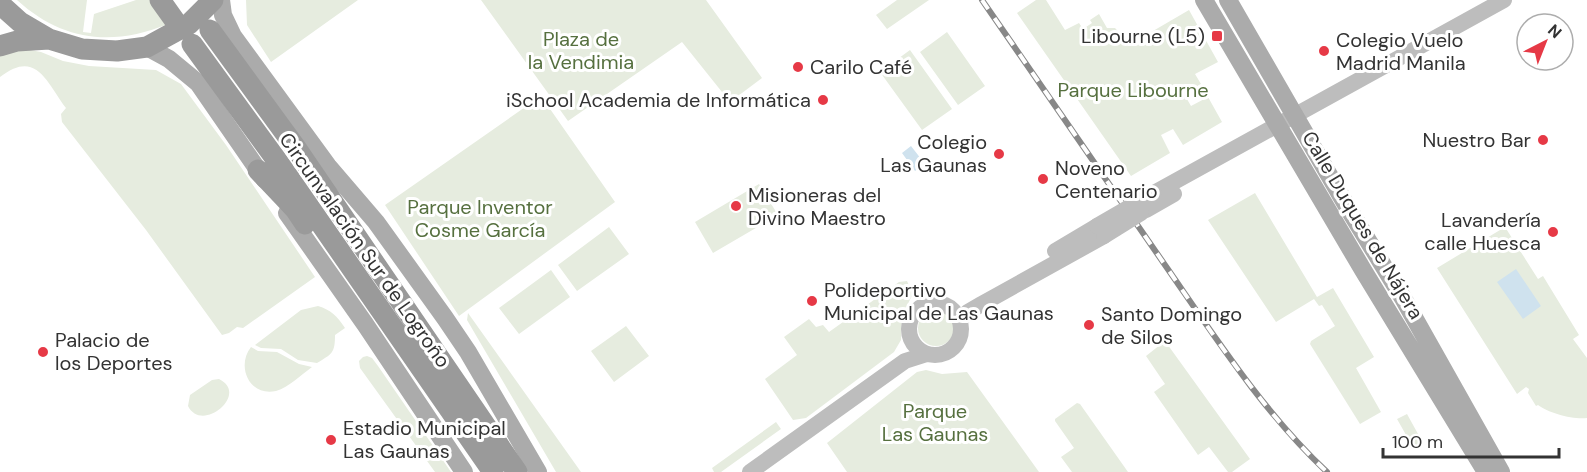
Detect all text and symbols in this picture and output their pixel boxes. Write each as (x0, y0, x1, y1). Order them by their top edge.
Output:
north arrow (1515, 12, 1575, 72)
text: N (1543, 20, 1566, 43)
place label: Libourne (L5) (1081, 23, 1205, 49)
park label: Plaza de la Vendimia (528, 26, 634, 75)
place label: Colegio Vuelo Madrid Manila (1336, 27, 1466, 76)
marker: Libourne (L5) (1210, 29, 1224, 43)
marker: Colegio Vuelo Madrid Manila (1317, 44, 1331, 58)
place label: Carilo Café (810, 54, 912, 80)
marker: Carilo Café (791, 60, 805, 74)
park label: Parque Libourne (1057, 77, 1209, 103)
place label: iSchool Academia de Informática (506, 87, 811, 113)
marker: iSchool Academia de Informática (816, 93, 830, 107)
street label: Calle Duques de Nájera (1296, 126, 1430, 324)
street label: Circunvalación Sur de Logroño (274, 127, 456, 373)
place label: Nuestro Bar (1422, 127, 1531, 153)
place label: Colegio Las Gaunas (880, 129, 987, 178)
marker: Nuestro Bar (1536, 133, 1550, 147)
marker: Colegio Las Gaunas (992, 147, 1006, 161)
place label: Noveno Centenario (1055, 155, 1158, 204)
marker: Noveno Centenario (1036, 172, 1050, 186)
place label: Misioneras del Divino Maestro (748, 182, 886, 231)
park label: Parque Inventor Cosme García (407, 194, 553, 243)
marker: Misioneras del Divino Maestro (729, 199, 743, 213)
place label: Lavandería calle Huesca (1424, 207, 1541, 256)
marker: Lavandería calle Huesca (1546, 225, 1560, 239)
place label: Polideportivo Municipal de Las Gaunas (824, 277, 1054, 326)
marker: Polideportivo Municipal de Las Gaunas (805, 294, 819, 308)
place label: Santo Domingo de Silos (1101, 301, 1242, 350)
marker: Santo Domingo de Silos (1082, 318, 1096, 332)
place label: Palacio de los Deportes (55, 327, 173, 376)
marker: Palacio de los Deportes (36, 345, 50, 359)
park label: Parque Las Gaunas (882, 398, 988, 447)
place label: Estadio Municipal Las Gaunas (343, 415, 506, 464)
scale bar (1383, 421, 1558, 459)
text: 100 m (1392, 430, 1443, 454)
marker: Estadio Municipal Las Gaunas (324, 433, 338, 447)

